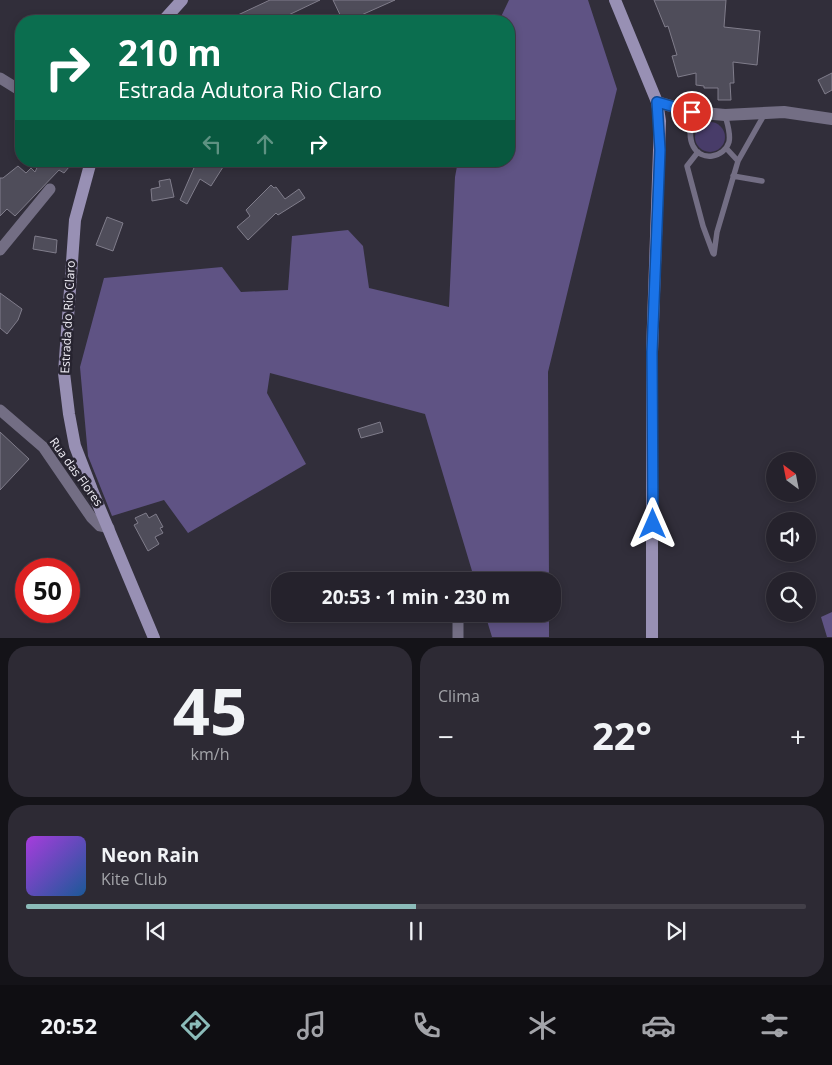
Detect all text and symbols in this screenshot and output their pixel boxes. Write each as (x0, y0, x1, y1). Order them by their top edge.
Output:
text: 210 m (118, 29, 222, 76)
icon: right (35, 35, 100, 100)
text: Estrada Adutora Rio Claro (118, 74, 382, 104)
pin (671, 91, 713, 133)
icon: arrive (678, 98, 706, 126)
icon: left (198, 130, 226, 158)
icon: ahead (251, 130, 279, 158)
icon: right (304, 130, 332, 158)
street label: Estrada do Rio Claro (56, 260, 79, 374)
street label: Rua das Flores (46, 434, 107, 510)
north arrow (766, 452, 816, 502)
map controls (766, 452, 816, 622)
position arrow (626, 497, 678, 549)
button: sound (766, 512, 816, 562)
speed limit sign: 50 (15, 558, 80, 623)
button: search (766, 572, 816, 622)
text: 20:53 · 1 min · 230 m (322, 584, 510, 610)
text: 45 (173, 666, 247, 754)
text: Clima (438, 685, 480, 707)
text: 22° (592, 709, 652, 761)
text: − (438, 717, 454, 755)
text: + (790, 717, 806, 755)
text: km/h (191, 743, 229, 765)
text: Neon Rain (101, 842, 199, 868)
text: Kite Club (101, 868, 167, 890)
icon: previous (142, 917, 170, 945)
icon: pause (402, 917, 430, 945)
icon: next (662, 917, 690, 945)
icon: directions (178, 1008, 213, 1043)
icon: music (294, 1008, 329, 1043)
icon: phone (409, 1008, 444, 1043)
icon: climate (525, 1008, 560, 1043)
icon: car (641, 1008, 676, 1043)
icon: filters (757, 1008, 792, 1043)
text: 20:52 (40, 1010, 97, 1040)

